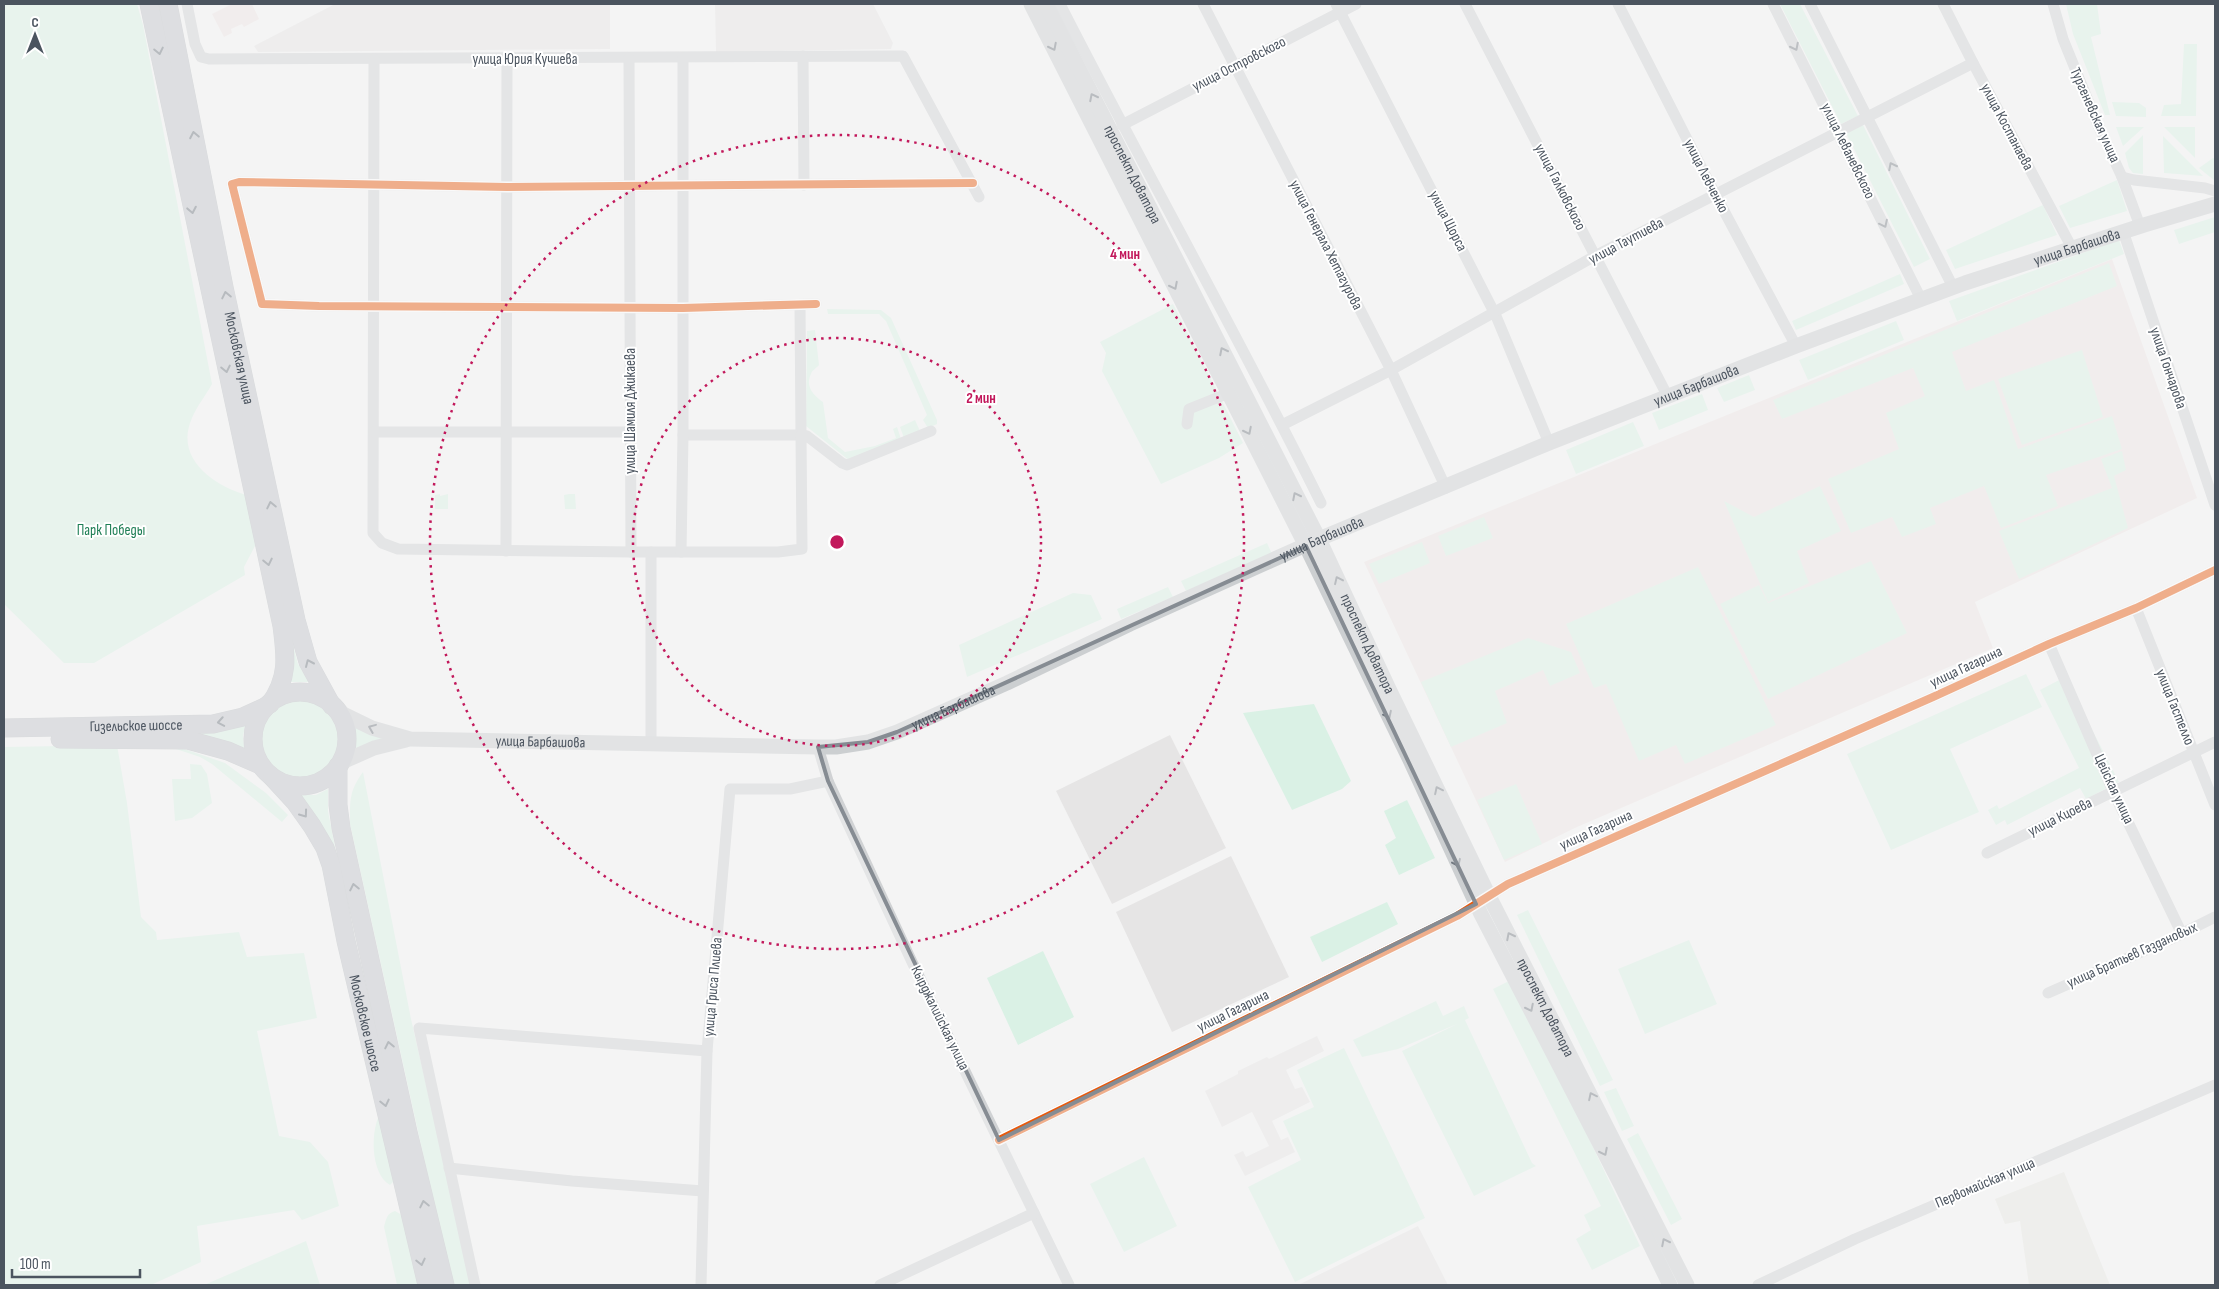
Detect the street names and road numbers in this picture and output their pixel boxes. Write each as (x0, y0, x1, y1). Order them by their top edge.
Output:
street label: улица Островского (1189, 32, 1289, 96)
street label: улица Юрия Кучиева (472, 50, 578, 69)
street label: Тургеневская улица (2066, 64, 2125, 166)
street label: улица Костанаева (1976, 80, 2038, 174)
street label: улица Леваневского (1817, 100, 1879, 202)
street label: проспект Доватора (1100, 122, 1166, 227)
street label: улица Левченко (1679, 136, 1733, 216)
street label: улица Галковского (1530, 141, 1590, 233)
street label: улица Генерала Хетагурова (1285, 177, 1367, 313)
street label: улица Щорса (1425, 187, 1472, 255)
street label: улица Таутиева (1585, 213, 1667, 269)
street label: улица Барбашова (2031, 224, 2123, 270)
street label: Московская улица (220, 310, 259, 406)
street label: улица Гончарова (2145, 325, 2191, 411)
street label: улица Шамиля Джикаева (621, 348, 640, 474)
street label: улица Барбашова (1651, 360, 1742, 410)
street label: улица Барбашова (1276, 512, 1366, 565)
street label: проспект Доватора (1336, 590, 1399, 697)
street label: улица Гагарина (1927, 642, 2005, 692)
street label: улица Гастелло (2151, 666, 2199, 748)
street label: улица Барбашова (908, 680, 998, 734)
street label: Гизельское шоссе (89, 715, 183, 736)
street label: улица Барбашова (495, 731, 586, 752)
street label: Цейская улица (2090, 751, 2139, 827)
street label: улица Кцоева (2025, 793, 2095, 841)
street label: улица Гагарина (1557, 805, 1636, 854)
street label: улица Братьев Газдановых (2064, 918, 2200, 992)
street label: улица Гриса Плиева (699, 936, 727, 1037)
street label: проспект Доватора (1513, 955, 1579, 1060)
street label: Кырджалийская улица (906, 963, 974, 1074)
street label: Московское шоссе (345, 973, 386, 1074)
street label: улица Гагарина (1194, 985, 1272, 1037)
street label: Первомайская улица (1932, 1153, 2038, 1213)

